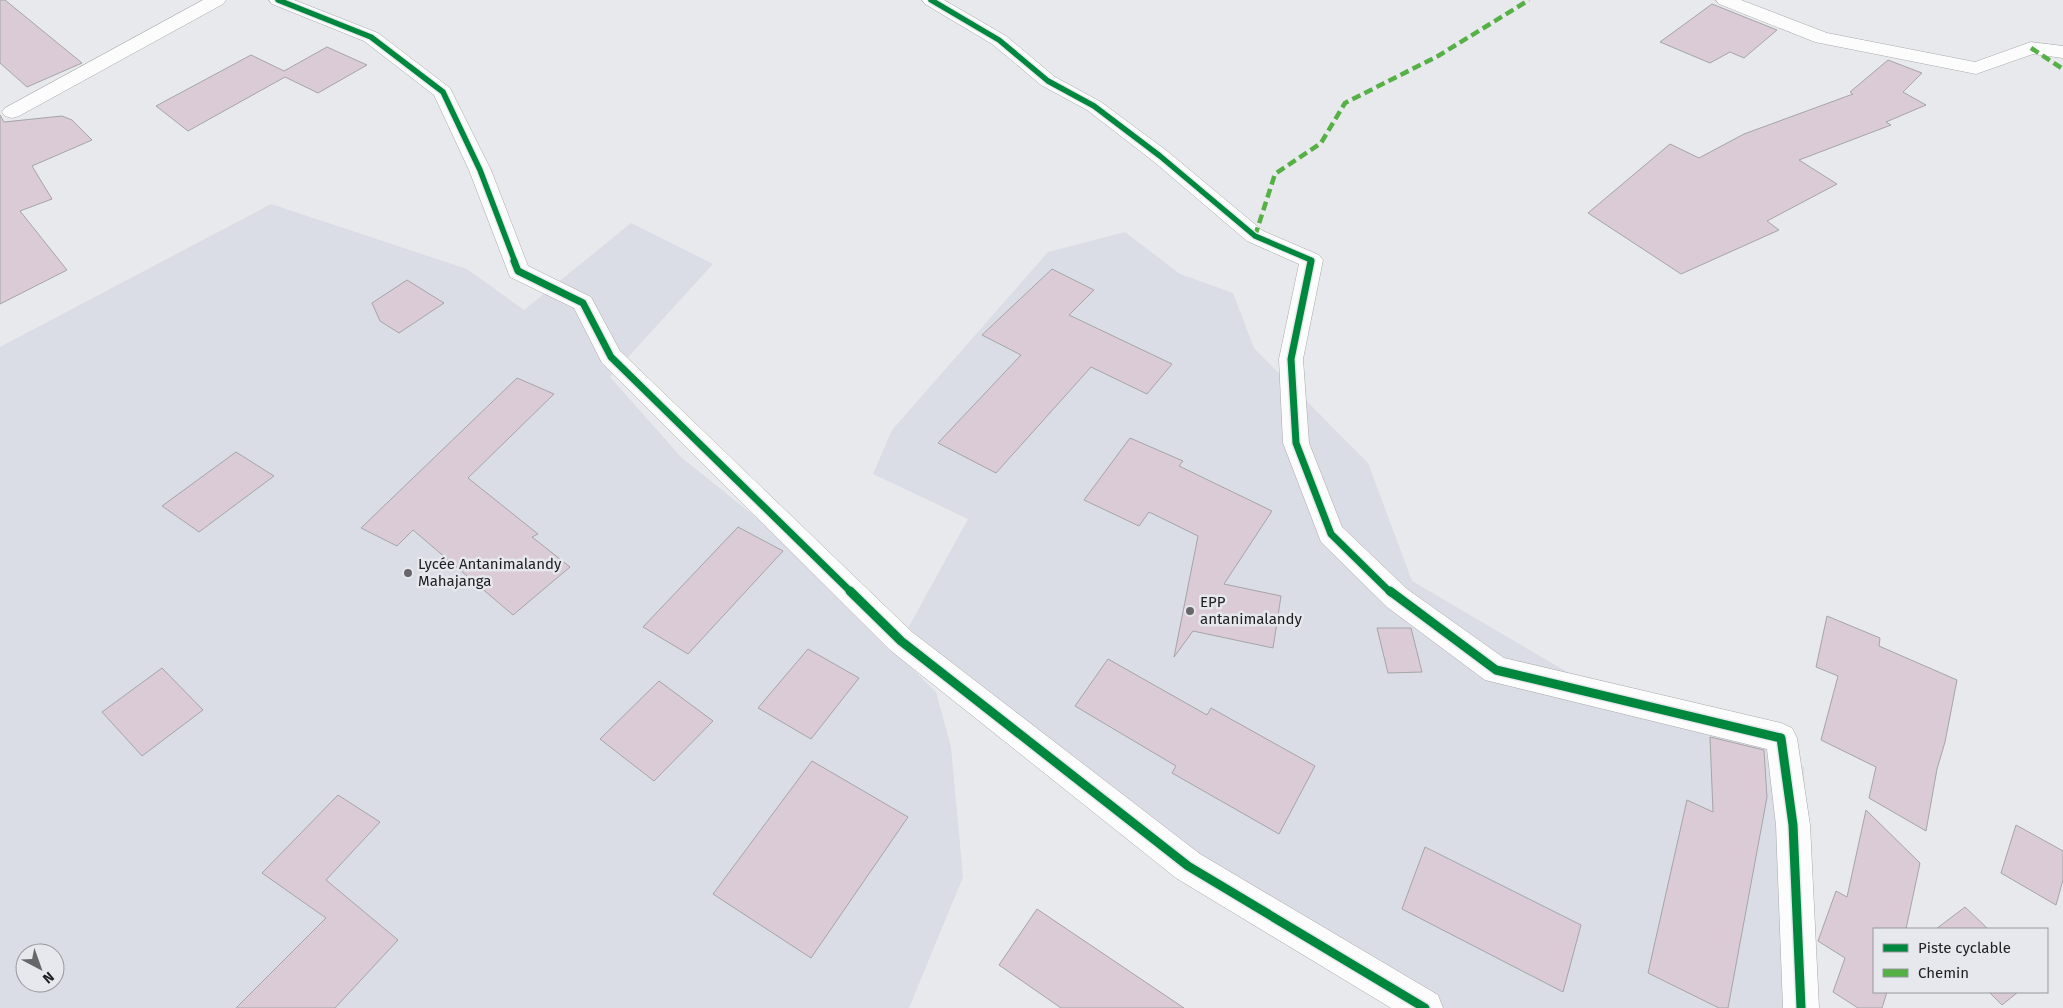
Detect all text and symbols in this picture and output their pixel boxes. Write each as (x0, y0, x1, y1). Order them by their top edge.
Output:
place label: Lycée Antanimalandy Mahajanga (418, 555, 562, 590)
marker: Lycée Antanimalandy Mahajanga (402, 567, 414, 579)
place label: EPP antanimalandy (1200, 593, 1303, 628)
marker: EPP antanimalandy (1184, 605, 1196, 617)
legend (1873, 928, 2048, 993)
text: Piste cyclable (1918, 939, 2011, 957)
north arrow (15, 943, 65, 993)
text: Chemin (1918, 964, 1969, 982)
text: N (39, 968, 57, 987)

